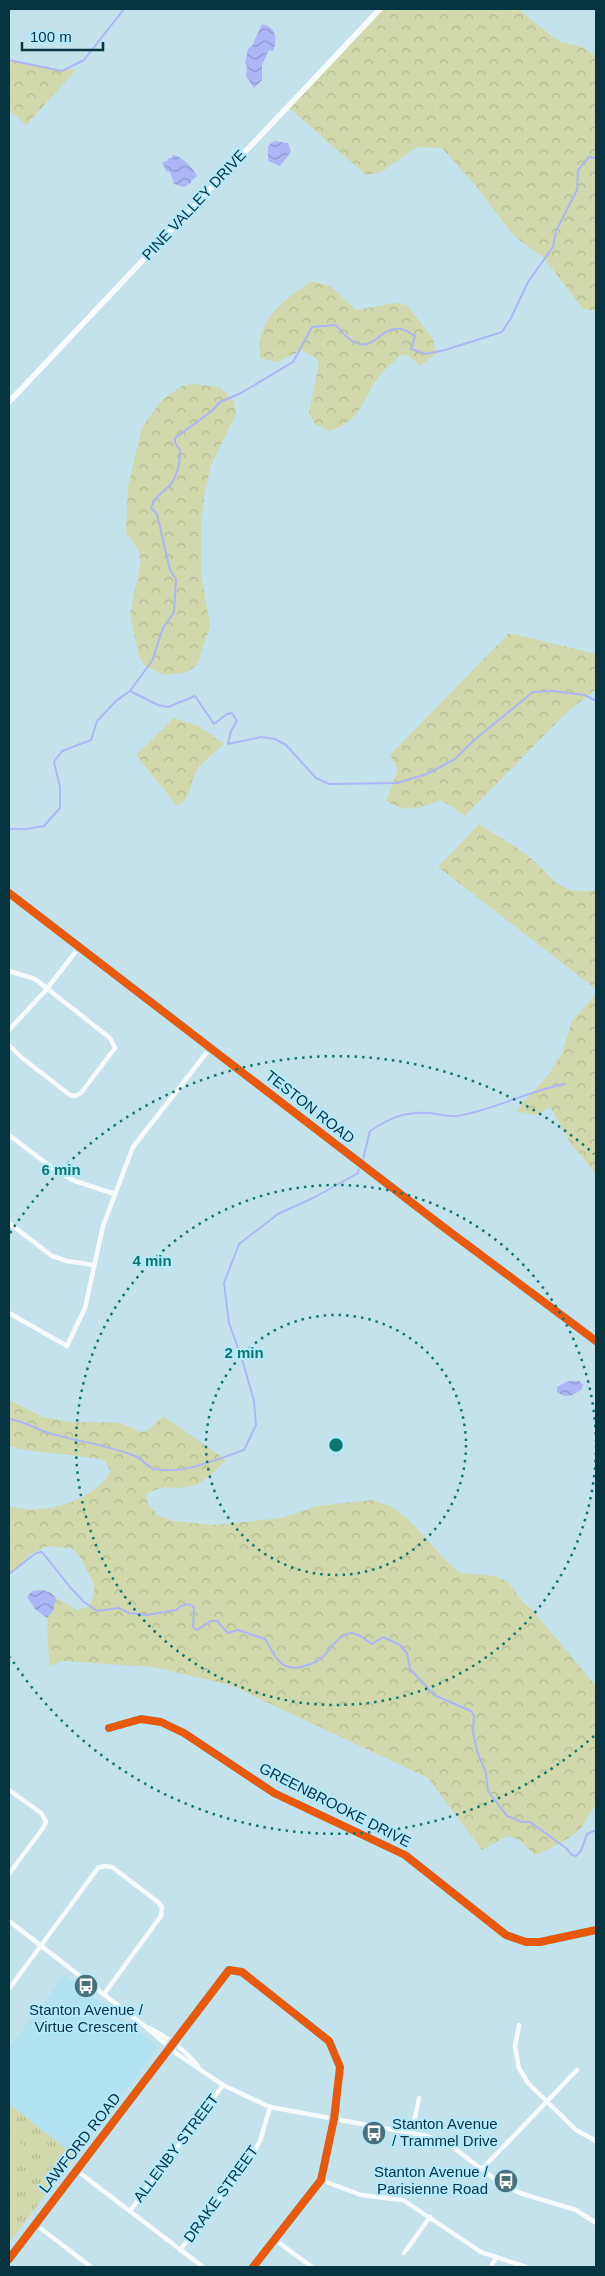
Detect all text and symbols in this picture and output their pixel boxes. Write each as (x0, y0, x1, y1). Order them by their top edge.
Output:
scale bar (22, 20, 104, 52)
text: 100 m (30, 28, 72, 45)
street label: PINE VALLEY DRIVE (138, 146, 249, 263)
street label: TESTON ROAD (262, 1067, 358, 1147)
text: 6 min (41, 1161, 81, 1178)
text: 4 min (132, 1252, 172, 1269)
text: 2 min (224, 1344, 264, 1361)
centre of rings (327, 1436, 345, 1454)
street label: GREENBROOKE DRIVE (257, 1759, 414, 1850)
bus stop icon: Stanton Avenue / Virtue Crescent (73, 1973, 99, 1999)
place label: Stanton Avenue / Virtue Crescent (29, 2001, 144, 2035)
street label: LAWFORD ROAD (35, 2089, 124, 2196)
street label: ALLENBY STREET (130, 2090, 222, 2205)
place label: Stanton Avenue / Trammel Drive (392, 2115, 498, 2149)
bus stop icon: Stanton Avenue / Trammel Drive (361, 2120, 387, 2146)
street label: DRAKE STREET (180, 2142, 261, 2245)
place label: Stanton Avenue / Parisienne Road (374, 2163, 489, 2197)
bus stop icon: Stanton Avenue / Parisienne Road (493, 2168, 519, 2194)

